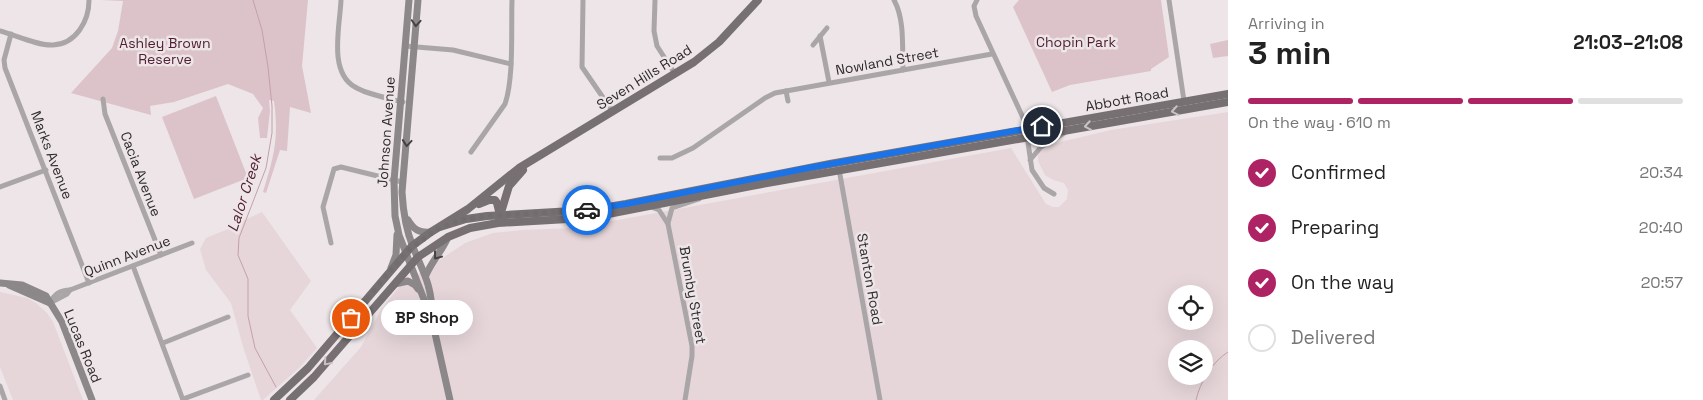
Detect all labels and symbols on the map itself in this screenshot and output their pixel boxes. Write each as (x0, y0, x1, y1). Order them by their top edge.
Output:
one-way arrow (410, 19, 421, 27)
park label: Chopin Park (1036, 33, 1116, 51)
park label: Ashley Brown Reserve (119, 34, 211, 68)
street label: Seven Hills Road (593, 40, 695, 114)
street label: Nowland Street (834, 43, 940, 79)
street label: Johnson Avenue (373, 76, 399, 188)
street label: Abbott Road (1084, 83, 1170, 115)
pin (1021, 105, 1063, 147)
one-way arrow (1171, 106, 1180, 116)
street label: Marks Avenue (27, 108, 77, 202)
one-way arrow (1084, 121, 1093, 131)
street label: Cacia Avenue (117, 129, 165, 219)
one-way arrow (402, 139, 413, 147)
water label: Lalor Creek (223, 150, 266, 234)
courier (562, 185, 612, 235)
street label: Quinn Avenue (81, 231, 173, 281)
street label: Stanton Road (853, 232, 887, 326)
street label: Brumby Street (676, 245, 710, 345)
one-way arrow (435, 250, 443, 259)
pin (330, 297, 372, 339)
callout: BP Shop (381, 300, 474, 336)
street label: Lucas Road (60, 307, 106, 385)
one-way arrow (323, 356, 332, 365)

